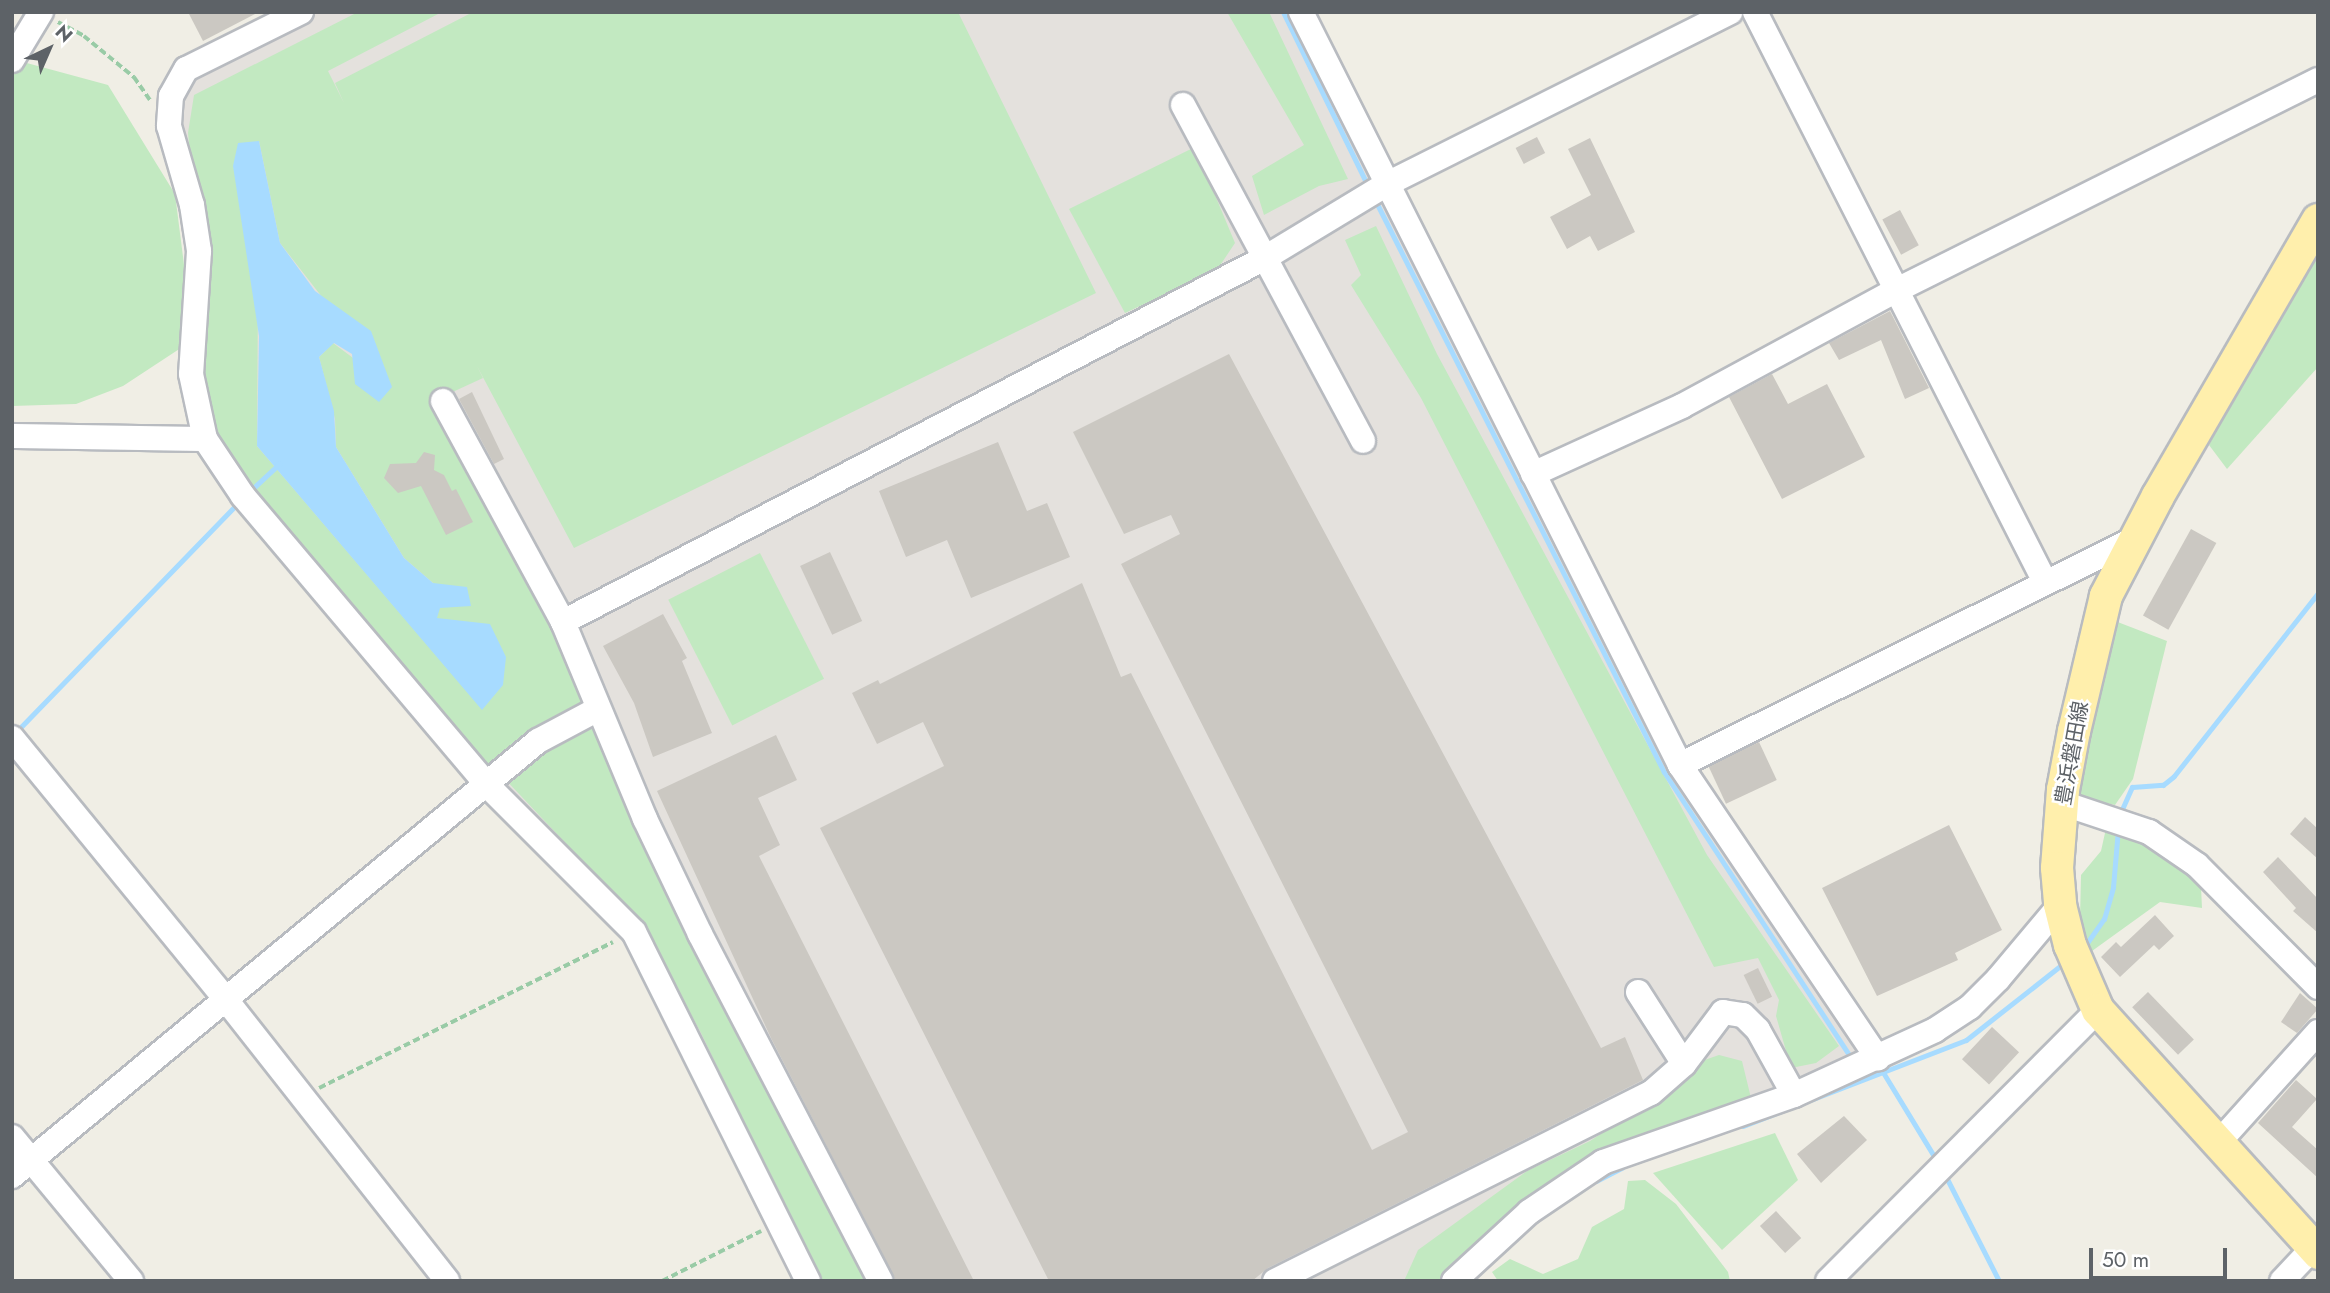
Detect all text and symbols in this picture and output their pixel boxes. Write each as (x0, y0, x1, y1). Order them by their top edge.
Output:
north arrow (14, 14, 84, 84)
text: N (49, 19, 79, 48)
street label: 豊浜磐田線 (2050, 699, 2094, 807)
scale bar (2092, 1234, 2230, 1278)
text: 50 m (2102, 1245, 2149, 1275)

